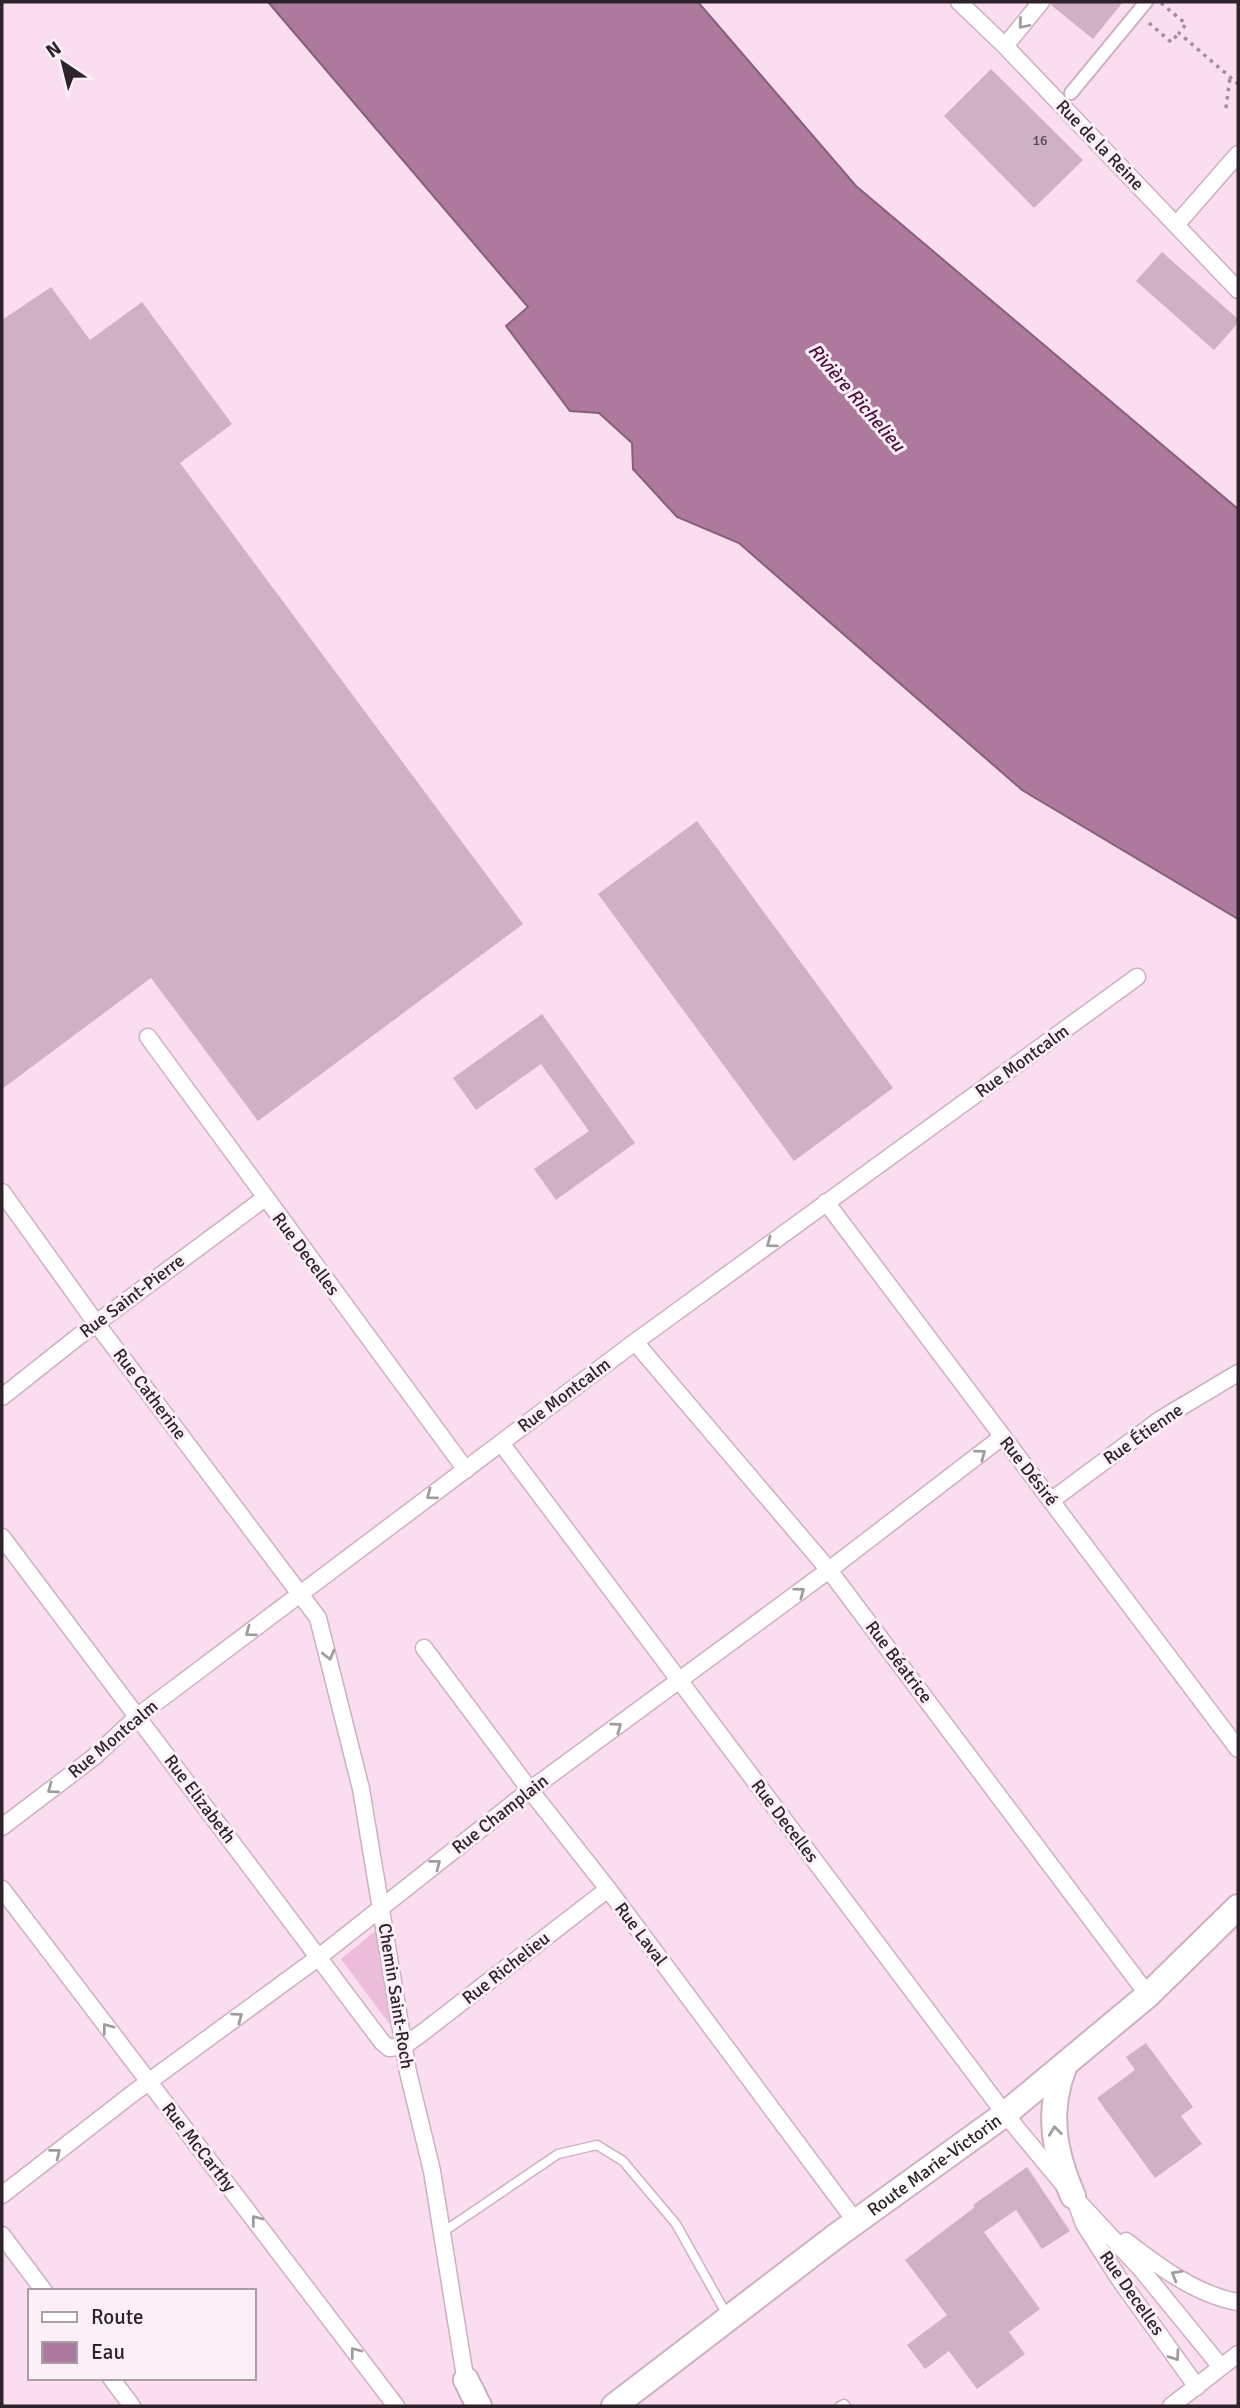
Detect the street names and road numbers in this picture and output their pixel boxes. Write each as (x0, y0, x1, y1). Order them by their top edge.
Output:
street label: Rue de la Reine (1051, 95, 1149, 195)
street label: Rue Montcalm (971, 1020, 1073, 1102)
street label: Rue Decelles (268, 1208, 344, 1300)
street label: Rue Saint-Pierre (75, 1249, 189, 1343)
street label: Rue Catherine (109, 1344, 191, 1444)
street label: Rue Montcalm (513, 1353, 615, 1437)
street label: Rue Étienne (1099, 1399, 1187, 1469)
street label: Rue Désiré (995, 1432, 1063, 1510)
street label: Rue Béatrice (861, 1616, 937, 1708)
street label: Rue Montcalm (64, 1695, 162, 1783)
street label: Rue Elizabeth (160, 1750, 240, 1848)
street label: Rue Champlain (448, 1770, 552, 1858)
street label: Rue Decelles (747, 1775, 823, 1867)
street label: Rue Laval (610, 1898, 672, 1970)
street label: Chemin Saint-Roch (374, 1922, 418, 2070)
street label: Rue Richelieu (458, 1927, 554, 2009)
street label: Rue McCarthy (157, 2098, 241, 2197)
street label: Route Marie-Victorin (863, 2109, 1006, 2221)
street label: Rue Decelles (1095, 2246, 1169, 2340)

